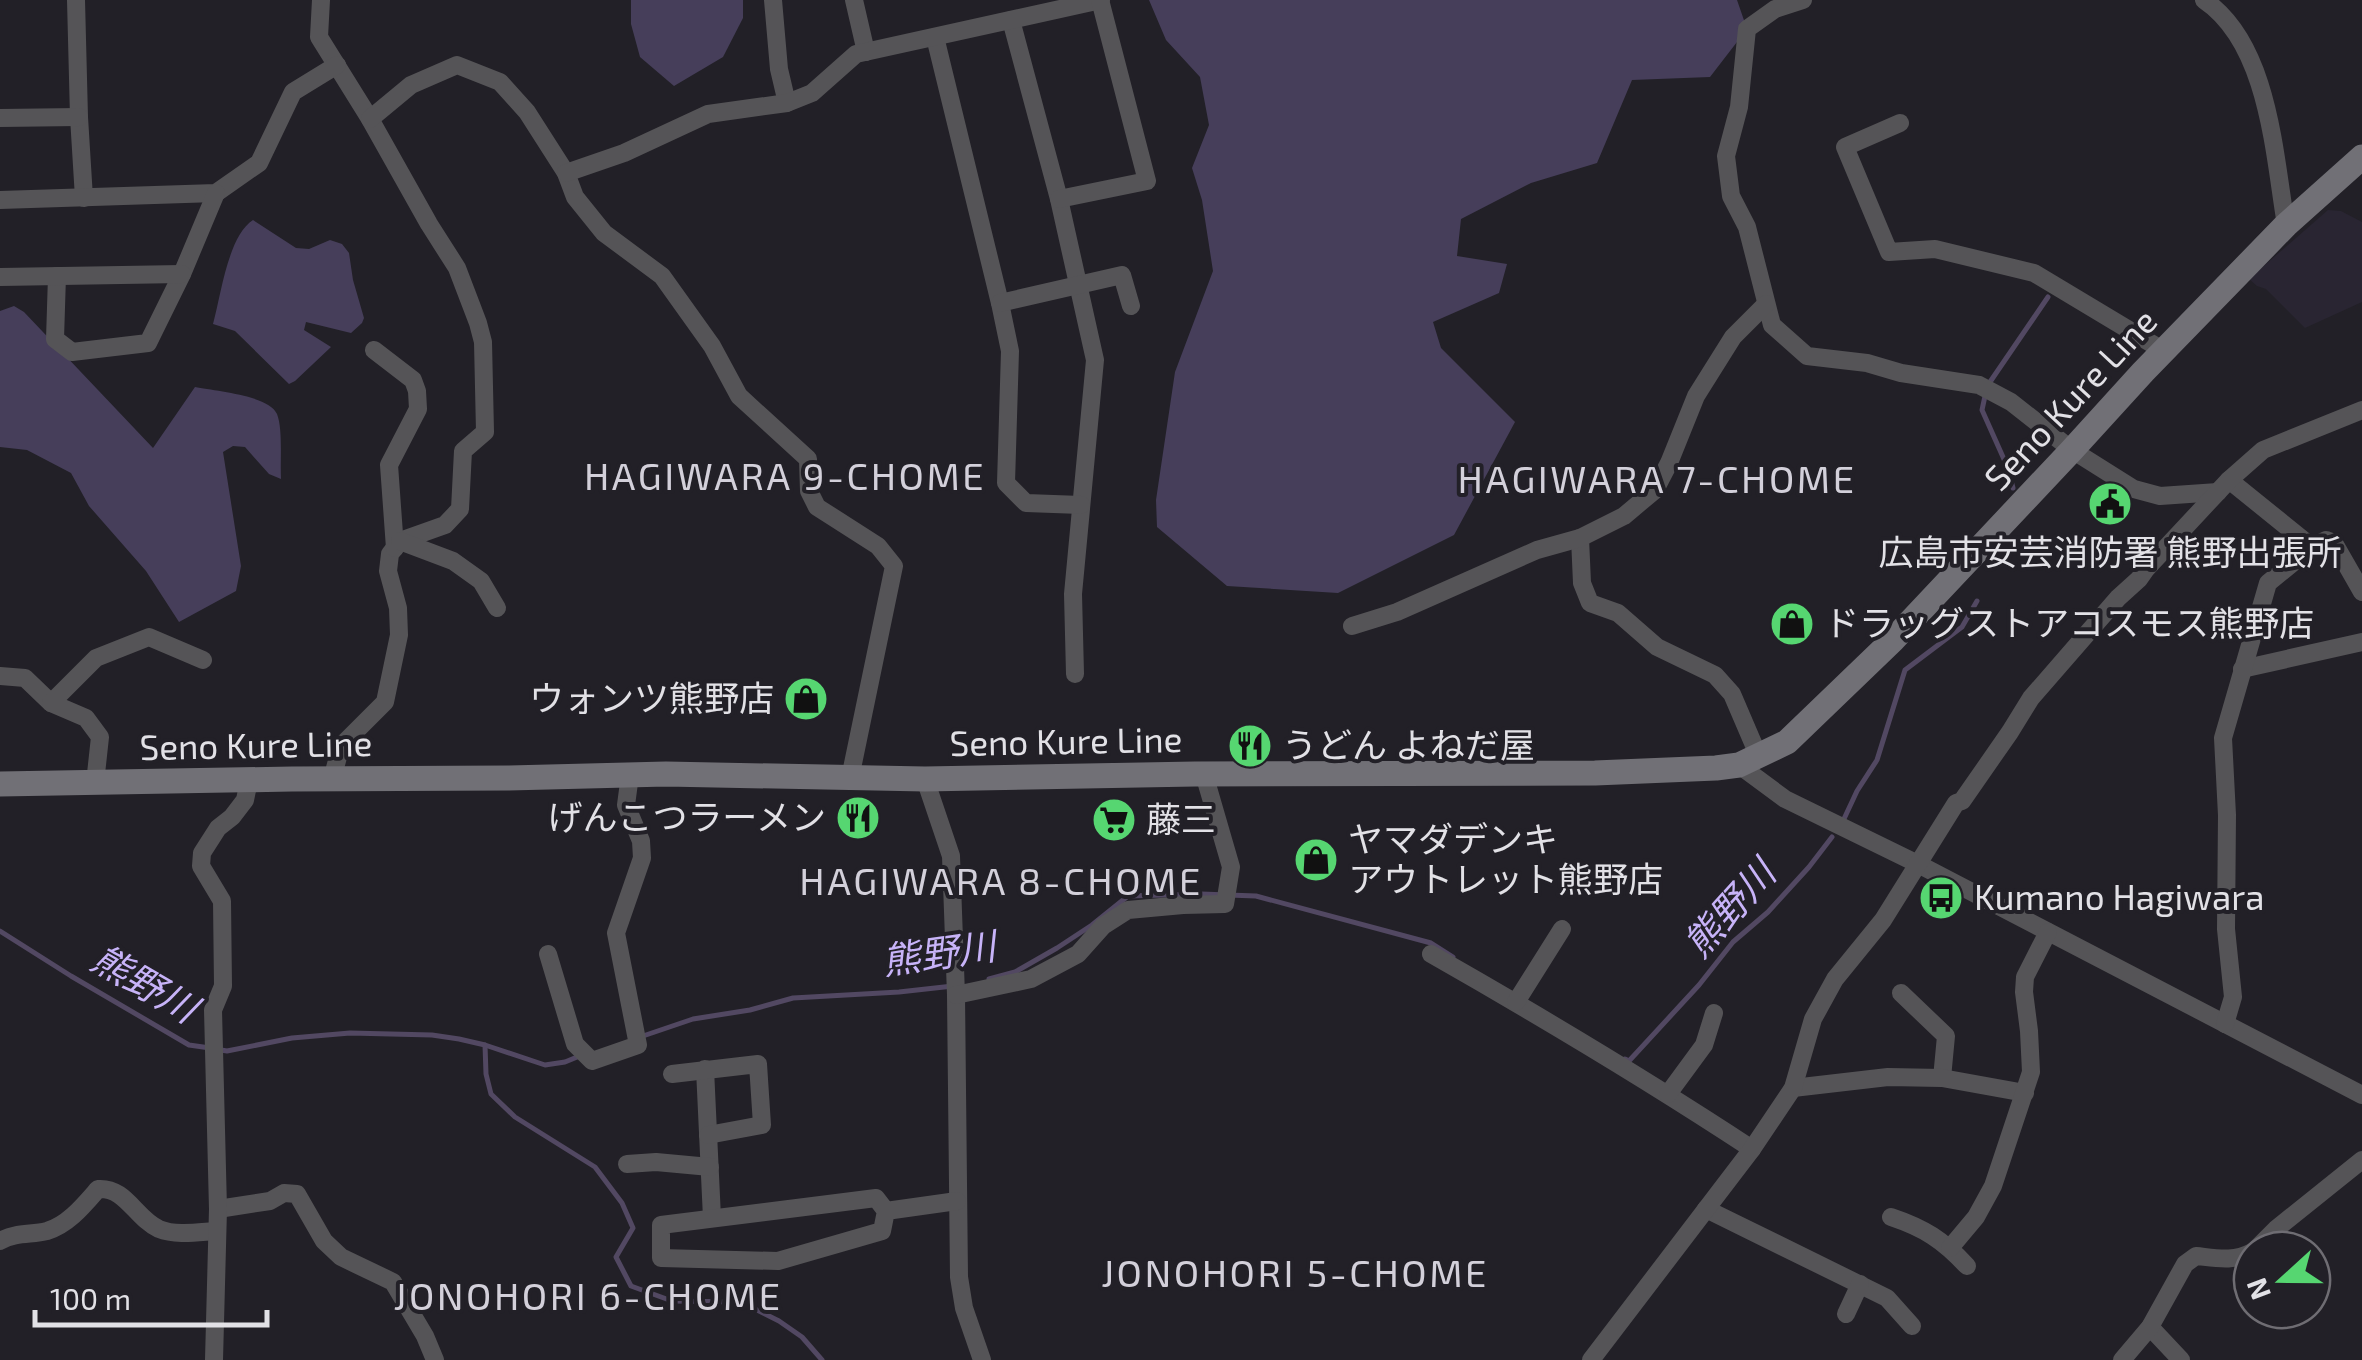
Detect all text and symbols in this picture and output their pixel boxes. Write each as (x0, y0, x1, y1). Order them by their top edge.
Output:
street label: Seno Kure Line (1975, 299, 2164, 498)
district label: HAGIWARA 9-CHOME (584, 452, 986, 498)
district label: HAGIWARA 7-CHOME (1458, 455, 1856, 501)
public building icon: 広島市安芸消防署 熊野出張所 (2087, 481, 2133, 527)
place label: 広島市安芸消防署 熊野出張所 (1879, 530, 2341, 572)
shop icon: ドラッグストアコスモス熊野店 (1769, 601, 1815, 647)
place label: ドラッグストアコスモス熊野店 (1824, 601, 2314, 643)
place label: ウォンツ熊野店 (529, 676, 774, 718)
shop icon: ウォンツ熊野店 (783, 676, 829, 722)
street label: Seno Kure Line (949, 717, 1183, 763)
street label: Seno Kure Line (139, 721, 373, 767)
restaurant icon: うどん よねだ屋 (1227, 723, 1273, 769)
place label: うどん よねだ屋 (1282, 723, 1535, 765)
place label: げんこつラーメン (547, 795, 826, 837)
restaurant icon: げんこつラーメン (835, 795, 881, 841)
supermarket icon: 藤三 (1091, 797, 1137, 843)
place label: 藤三 (1146, 797, 1216, 839)
place label: ヤマダデンキ アウトレット熊野店 (1348, 817, 1663, 899)
shop icon: ヤマダデンキ アウトレット熊野店 (1293, 837, 1339, 883)
water label: 熊野川 (1673, 847, 1786, 965)
district label: HAGIWARA 8-CHOME (799, 857, 1203, 903)
bus stop icon: Kumano Hagiwara (1918, 875, 1964, 921)
place label: Kumano Hagiwara (1974, 875, 2264, 917)
water label: 熊野川 (879, 921, 1002, 983)
water label: 熊野川 (84, 934, 209, 1033)
north arrow (2232, 1230, 2332, 1330)
district label: JONOHORI 5-CHOME (1101, 1249, 1489, 1295)
scale bar (35, 1265, 268, 1327)
district label: JONOHORI 6-CHOME (394, 1272, 783, 1318)
text: N (2238, 1274, 2277, 1305)
text: 100 m (50, 1280, 131, 1316)

